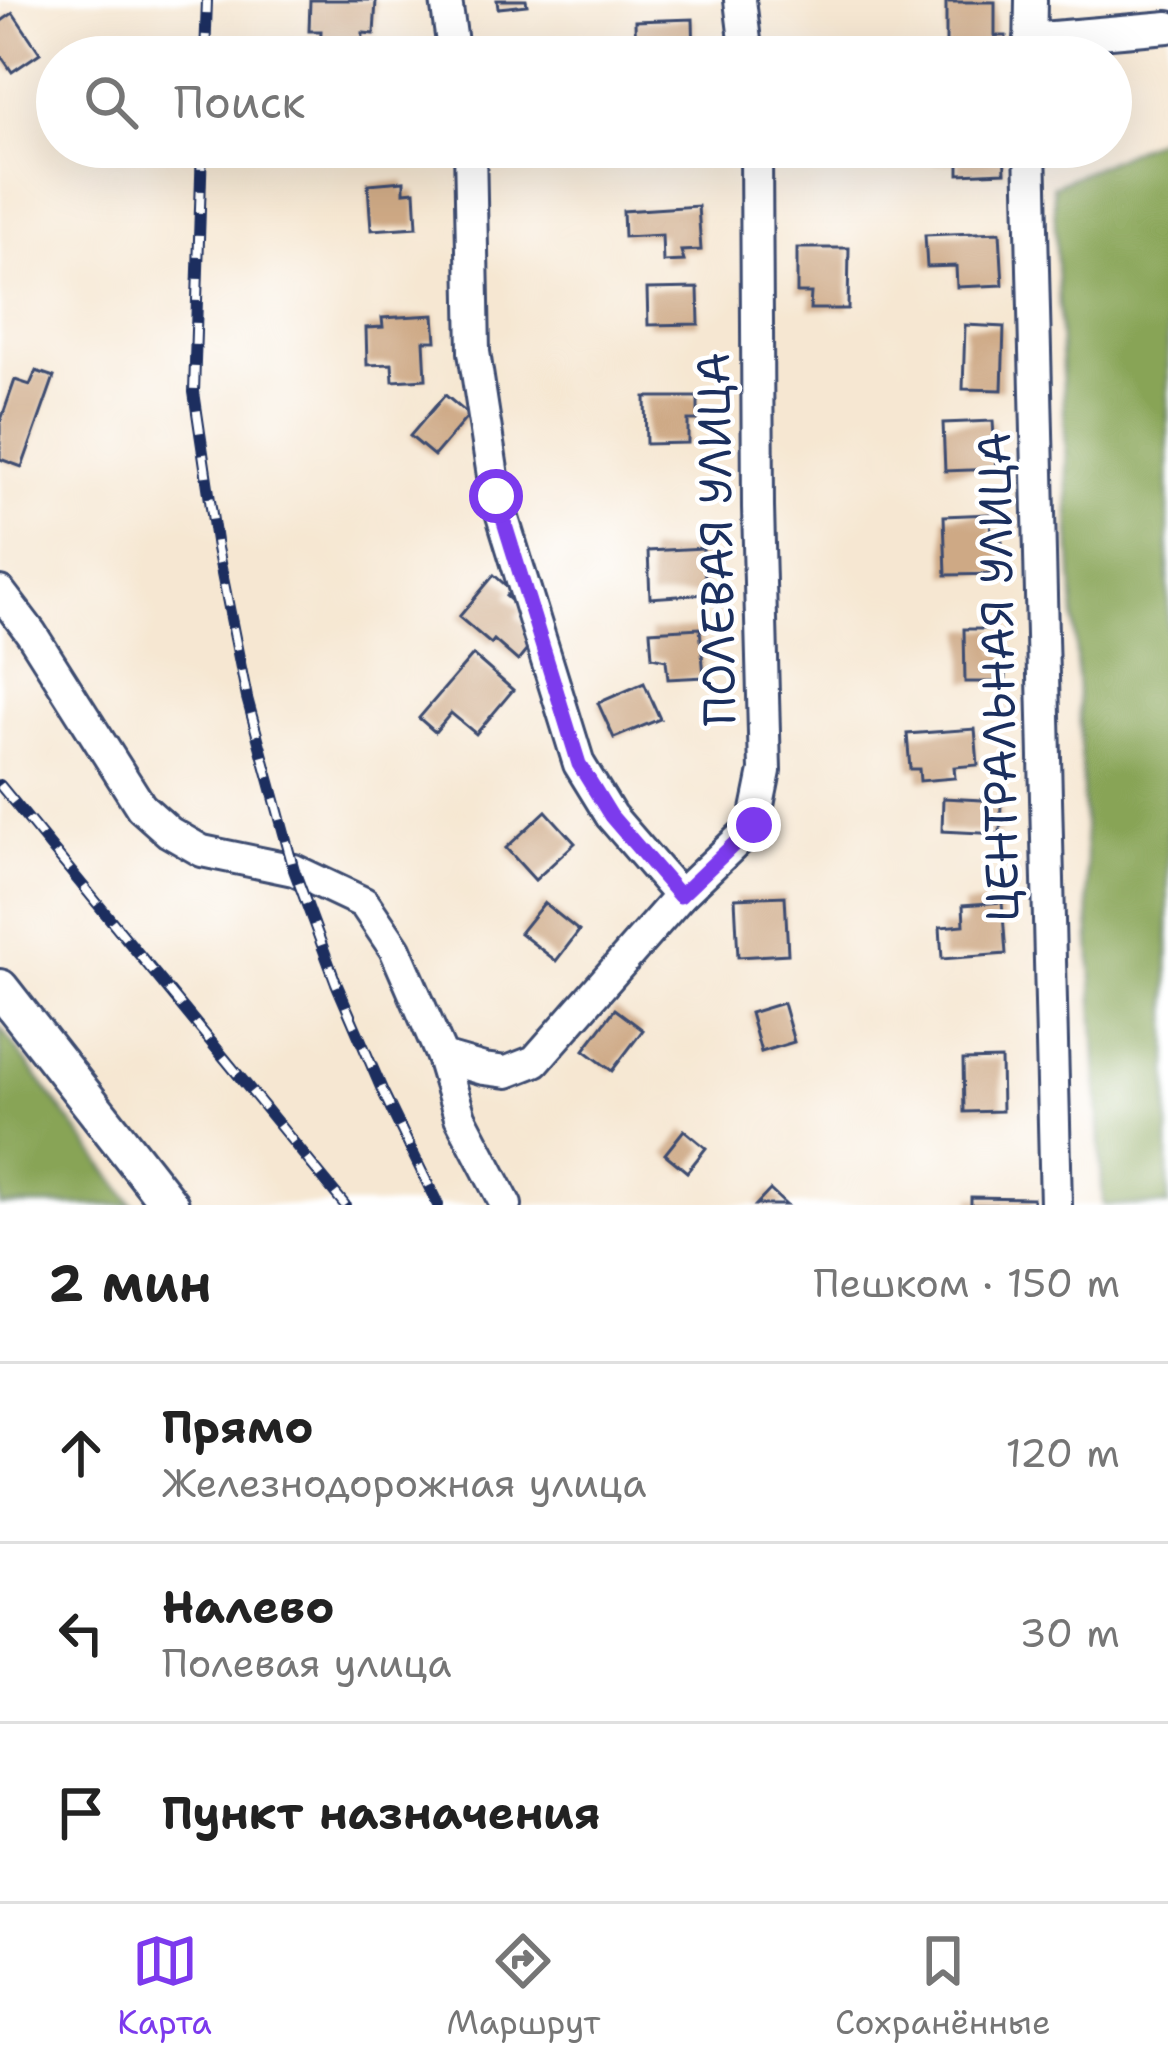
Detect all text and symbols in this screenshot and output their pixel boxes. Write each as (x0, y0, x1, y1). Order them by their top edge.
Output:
search box (36, 36, 1132, 168)
icon: search (78, 69, 144, 135)
text: Поиск (174, 72, 305, 132)
street label: ПОЛЕВАЯ УЛИЦА (683, 352, 749, 726)
street label: ЦЕНТРАЛЬНАЯ УЛИЦА (964, 431, 1032, 923)
route start (469, 469, 523, 523)
route end (727, 798, 781, 852)
text: 2 мин (48, 1249, 212, 1317)
text: Пешком · 150 m (813, 1257, 1120, 1309)
text: Прямо (162, 1397, 313, 1457)
icon: ahead (48, 1420, 114, 1486)
text: 120 m (1005, 1427, 1120, 1479)
text: Железнодорожная улица (162, 1457, 647, 1509)
text: Налево (162, 1577, 335, 1637)
icon: left (48, 1600, 114, 1666)
text: 30 m (1019, 1607, 1120, 1659)
text: Полевая улица (162, 1637, 452, 1689)
icon: arrive (48, 1780, 114, 1846)
text: Пункт назначения (162, 1783, 601, 1843)
tab: Карта (117, 1928, 212, 2045)
tab: Маршрут (446, 1928, 600, 2045)
tab: Сохранённые (835, 1928, 1051, 2045)

